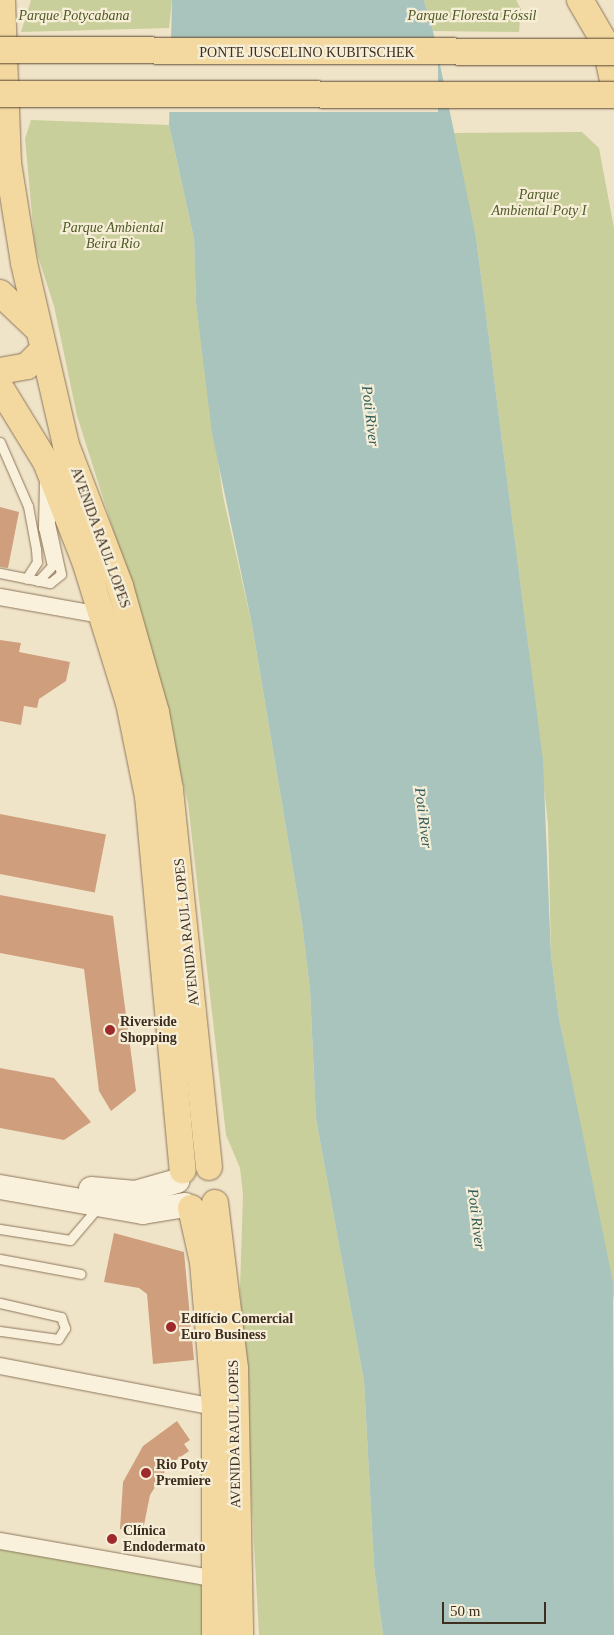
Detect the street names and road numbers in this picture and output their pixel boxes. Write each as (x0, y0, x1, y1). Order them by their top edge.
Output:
street label: PONTE JUSCELINO KUBITSCHEK (199, 45, 415, 61)
street label: AVENIDA RAUL LOPES (66, 465, 134, 611)
street label: AVENIDA RAUL LOPES (171, 857, 203, 1007)
street label: AVENIDA RAUL LOPES (225, 1359, 245, 1509)

